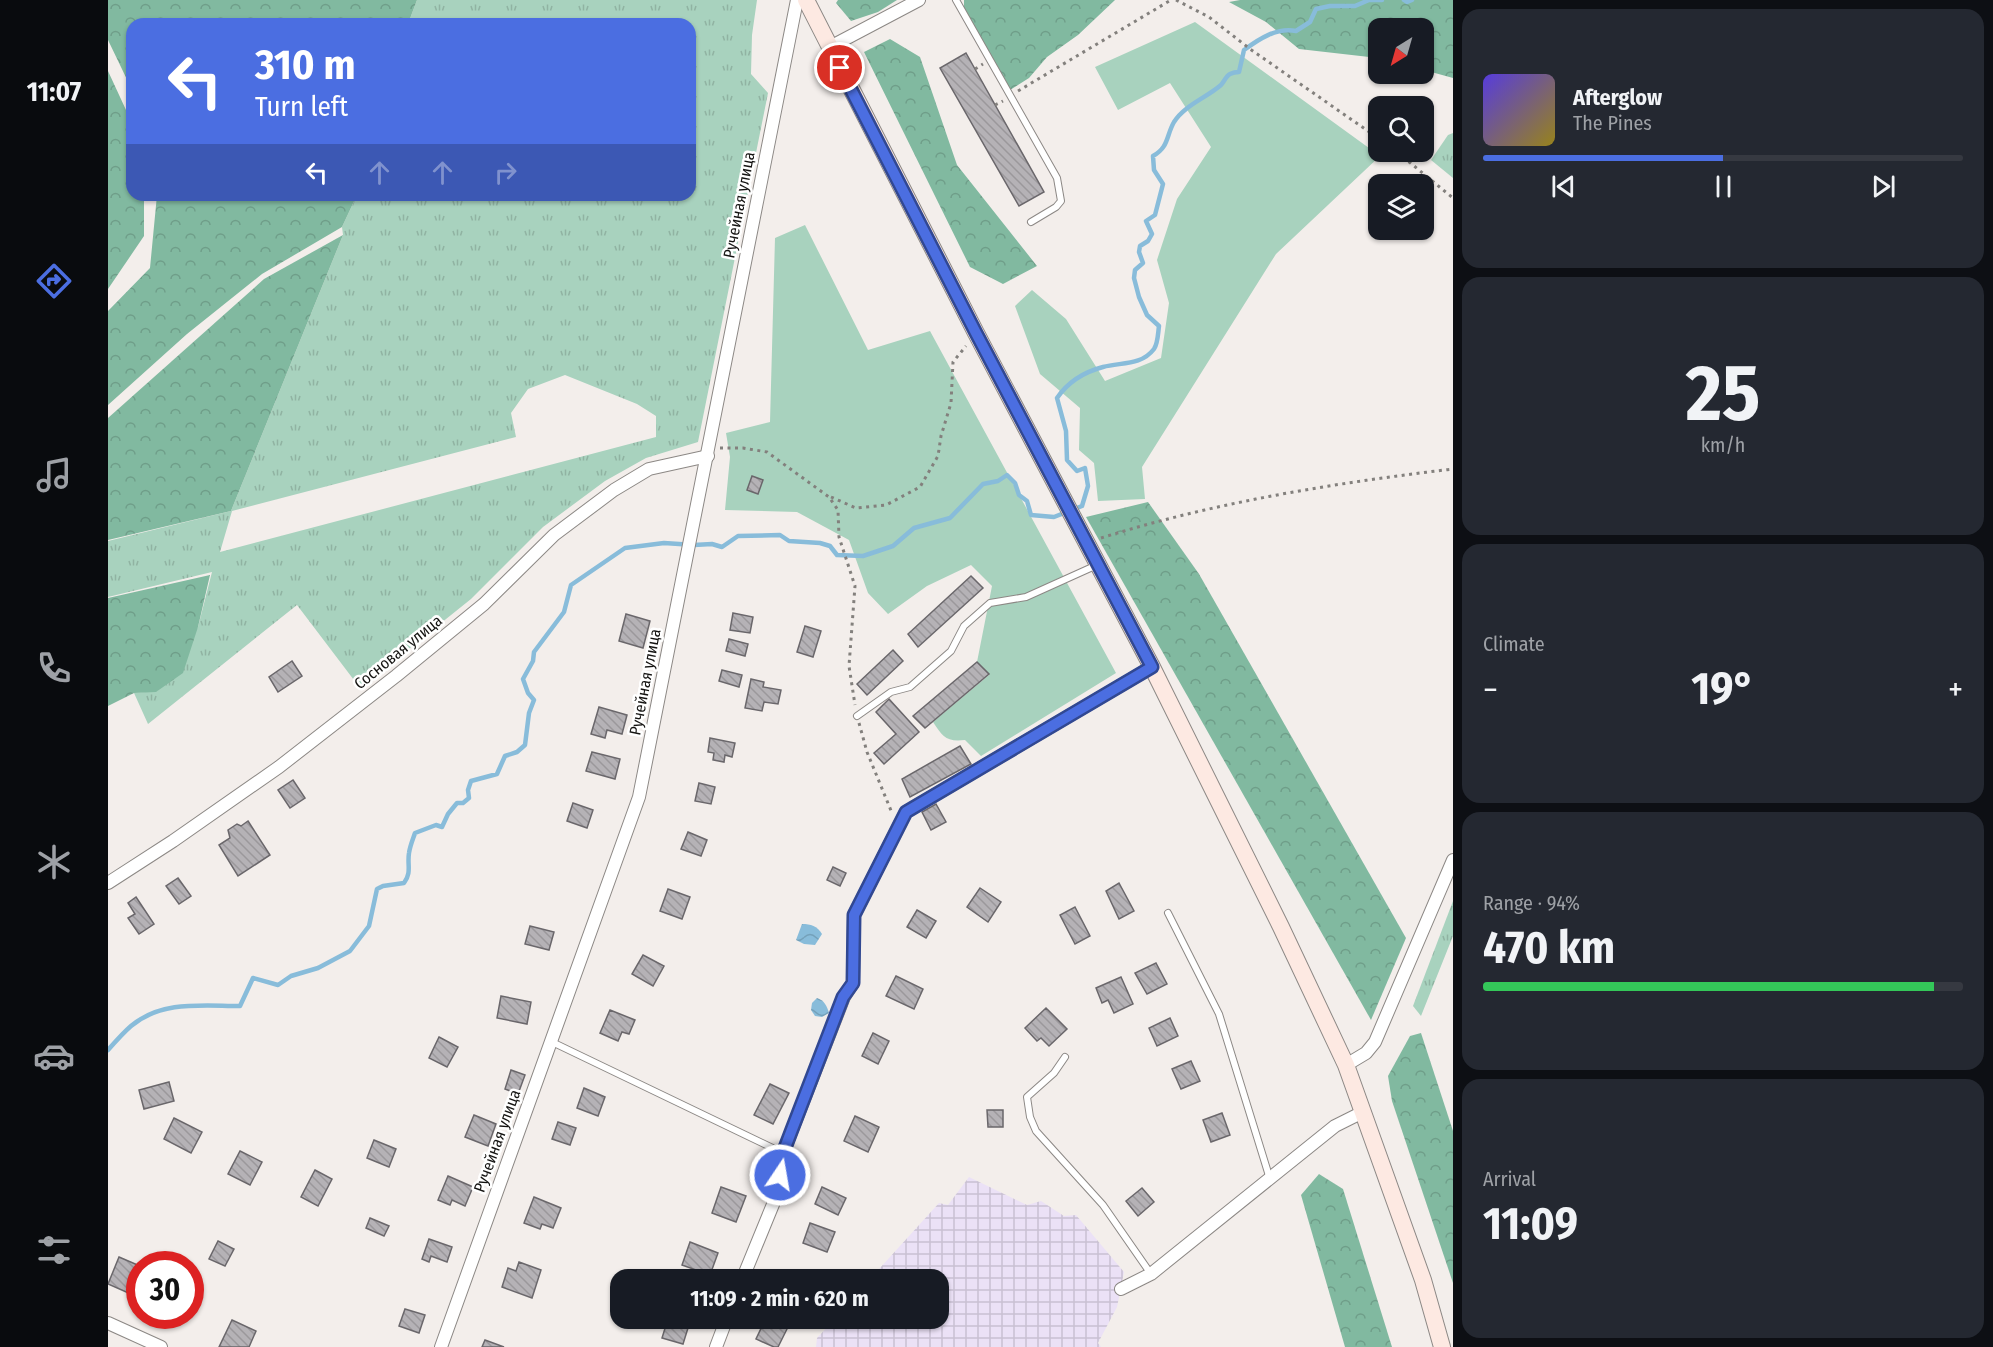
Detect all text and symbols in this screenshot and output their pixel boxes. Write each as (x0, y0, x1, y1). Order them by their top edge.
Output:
north arrow (1368, 18, 1434, 84)
map controls (1368, 18, 1434, 240)
text: 310 m (255, 40, 356, 90)
icon: left (156, 42, 234, 120)
pin (814, 42, 865, 93)
icon: arrive (823, 51, 856, 84)
text: 11:07 (27, 76, 81, 108)
text: Afterglow (1573, 84, 1662, 111)
text: Turn left (255, 91, 348, 123)
button: search (1368, 96, 1434, 162)
text: The Pines (1573, 111, 1652, 135)
street label: Ручейная улица (719, 150, 759, 260)
icon: left (300, 156, 333, 189)
icon: ahead (363, 156, 396, 189)
icon: ahead (426, 156, 459, 189)
icon: right (489, 156, 522, 189)
icon: previous (1547, 170, 1580, 203)
icon: pause (1707, 170, 1740, 203)
icon: next (1867, 170, 1900, 203)
button: layers (1368, 174, 1434, 240)
icon: directions (33, 260, 75, 302)
text: 25 (1686, 347, 1760, 441)
text: km/h (1701, 433, 1745, 457)
icon: music (33, 454, 75, 496)
street label: Сосновая улица (350, 611, 446, 693)
street label: Ручейная улица (625, 627, 665, 737)
text: Climate (1483, 632, 1545, 656)
icon: phone (33, 647, 75, 689)
text: 19° (1691, 662, 1755, 716)
text: − (1483, 670, 1498, 710)
text: + (1948, 670, 1963, 710)
icon: climate (33, 841, 75, 883)
text: Range · 94% (1483, 891, 1580, 915)
text: 470 km (1483, 921, 1615, 975)
icon: car (33, 1035, 75, 1077)
street label: Ручейная улица (470, 1087, 524, 1195)
position arrow (748, 1143, 812, 1207)
text: Arrival (1483, 1167, 1536, 1191)
text: 11:09 (1483, 1197, 1578, 1251)
icon: filters (33, 1229, 75, 1271)
speed limit sign: 30 (126, 1251, 204, 1329)
text: 11:09 · 2 min · 620 m (690, 1285, 869, 1312)

